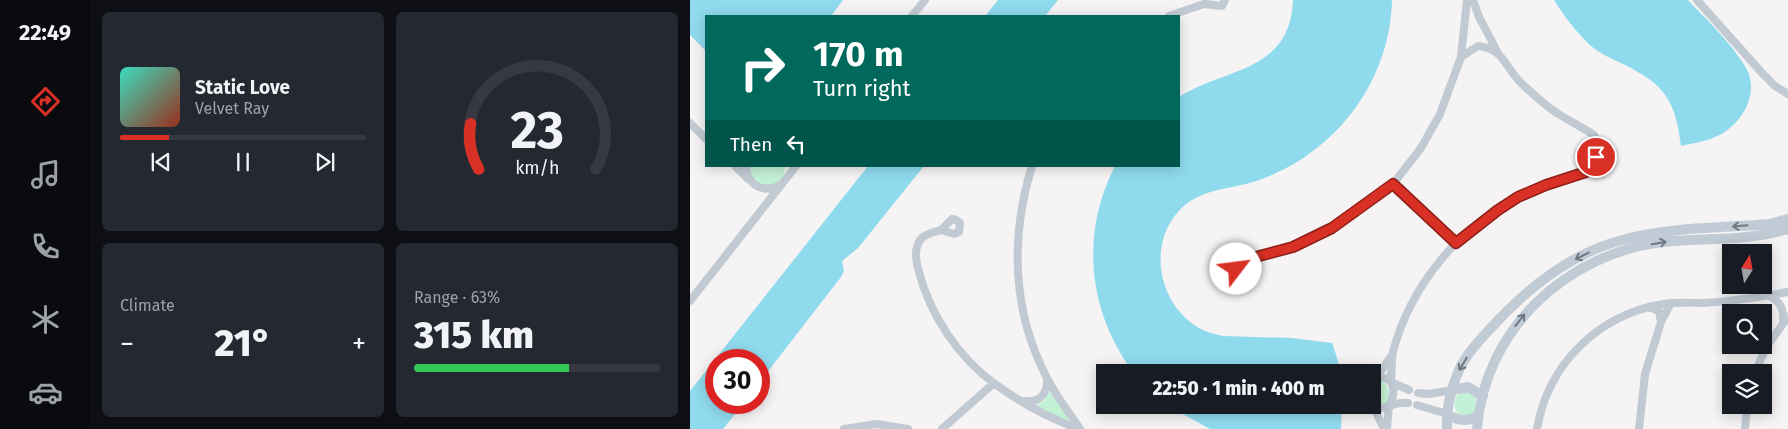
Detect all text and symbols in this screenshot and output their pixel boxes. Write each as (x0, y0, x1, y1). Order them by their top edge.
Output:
text: 22:49 (19, 19, 71, 46)
text: 170 m (813, 33, 904, 75)
icon: right (730, 35, 795, 100)
text: Turn right (813, 75, 910, 102)
text: Static Love (195, 76, 290, 99)
icon: directions (28, 84, 63, 119)
text: Velvet Ray (195, 99, 269, 118)
text: 23 (510, 99, 564, 162)
icon: left (782, 130, 810, 158)
text: Then (730, 133, 772, 156)
pin (1575, 136, 1617, 178)
icon: arrive (1582, 143, 1610, 171)
icon: previous (147, 148, 175, 176)
icon: pause (229, 148, 257, 176)
icon: next (311, 148, 339, 176)
icon: music (28, 157, 63, 192)
text: km/h (515, 157, 559, 179)
one-way arrow (1732, 222, 1748, 231)
icon: phone (28, 229, 63, 264)
one-way arrow (1650, 238, 1666, 248)
position arrow (1209, 242, 1261, 294)
north arrow (1722, 244, 1772, 294)
map controls (1722, 244, 1772, 414)
one-way arrow (1574, 251, 1589, 261)
text: Range · 63% (414, 288, 500, 307)
text: Climate (120, 296, 175, 315)
icon: climate (28, 302, 63, 337)
button: search (1722, 304, 1772, 354)
text: 315 km (414, 312, 534, 358)
one-way arrow (1515, 314, 1526, 327)
text: 21° (215, 320, 271, 366)
text: − (120, 327, 134, 360)
text: + (352, 327, 366, 360)
speed limit sign: 30 (705, 349, 770, 414)
one-way arrow (1457, 357, 1467, 371)
button: layers (1722, 364, 1772, 414)
icon: car (28, 375, 63, 410)
text: 22:50 · 1 min · 400 m (1152, 377, 1325, 400)

